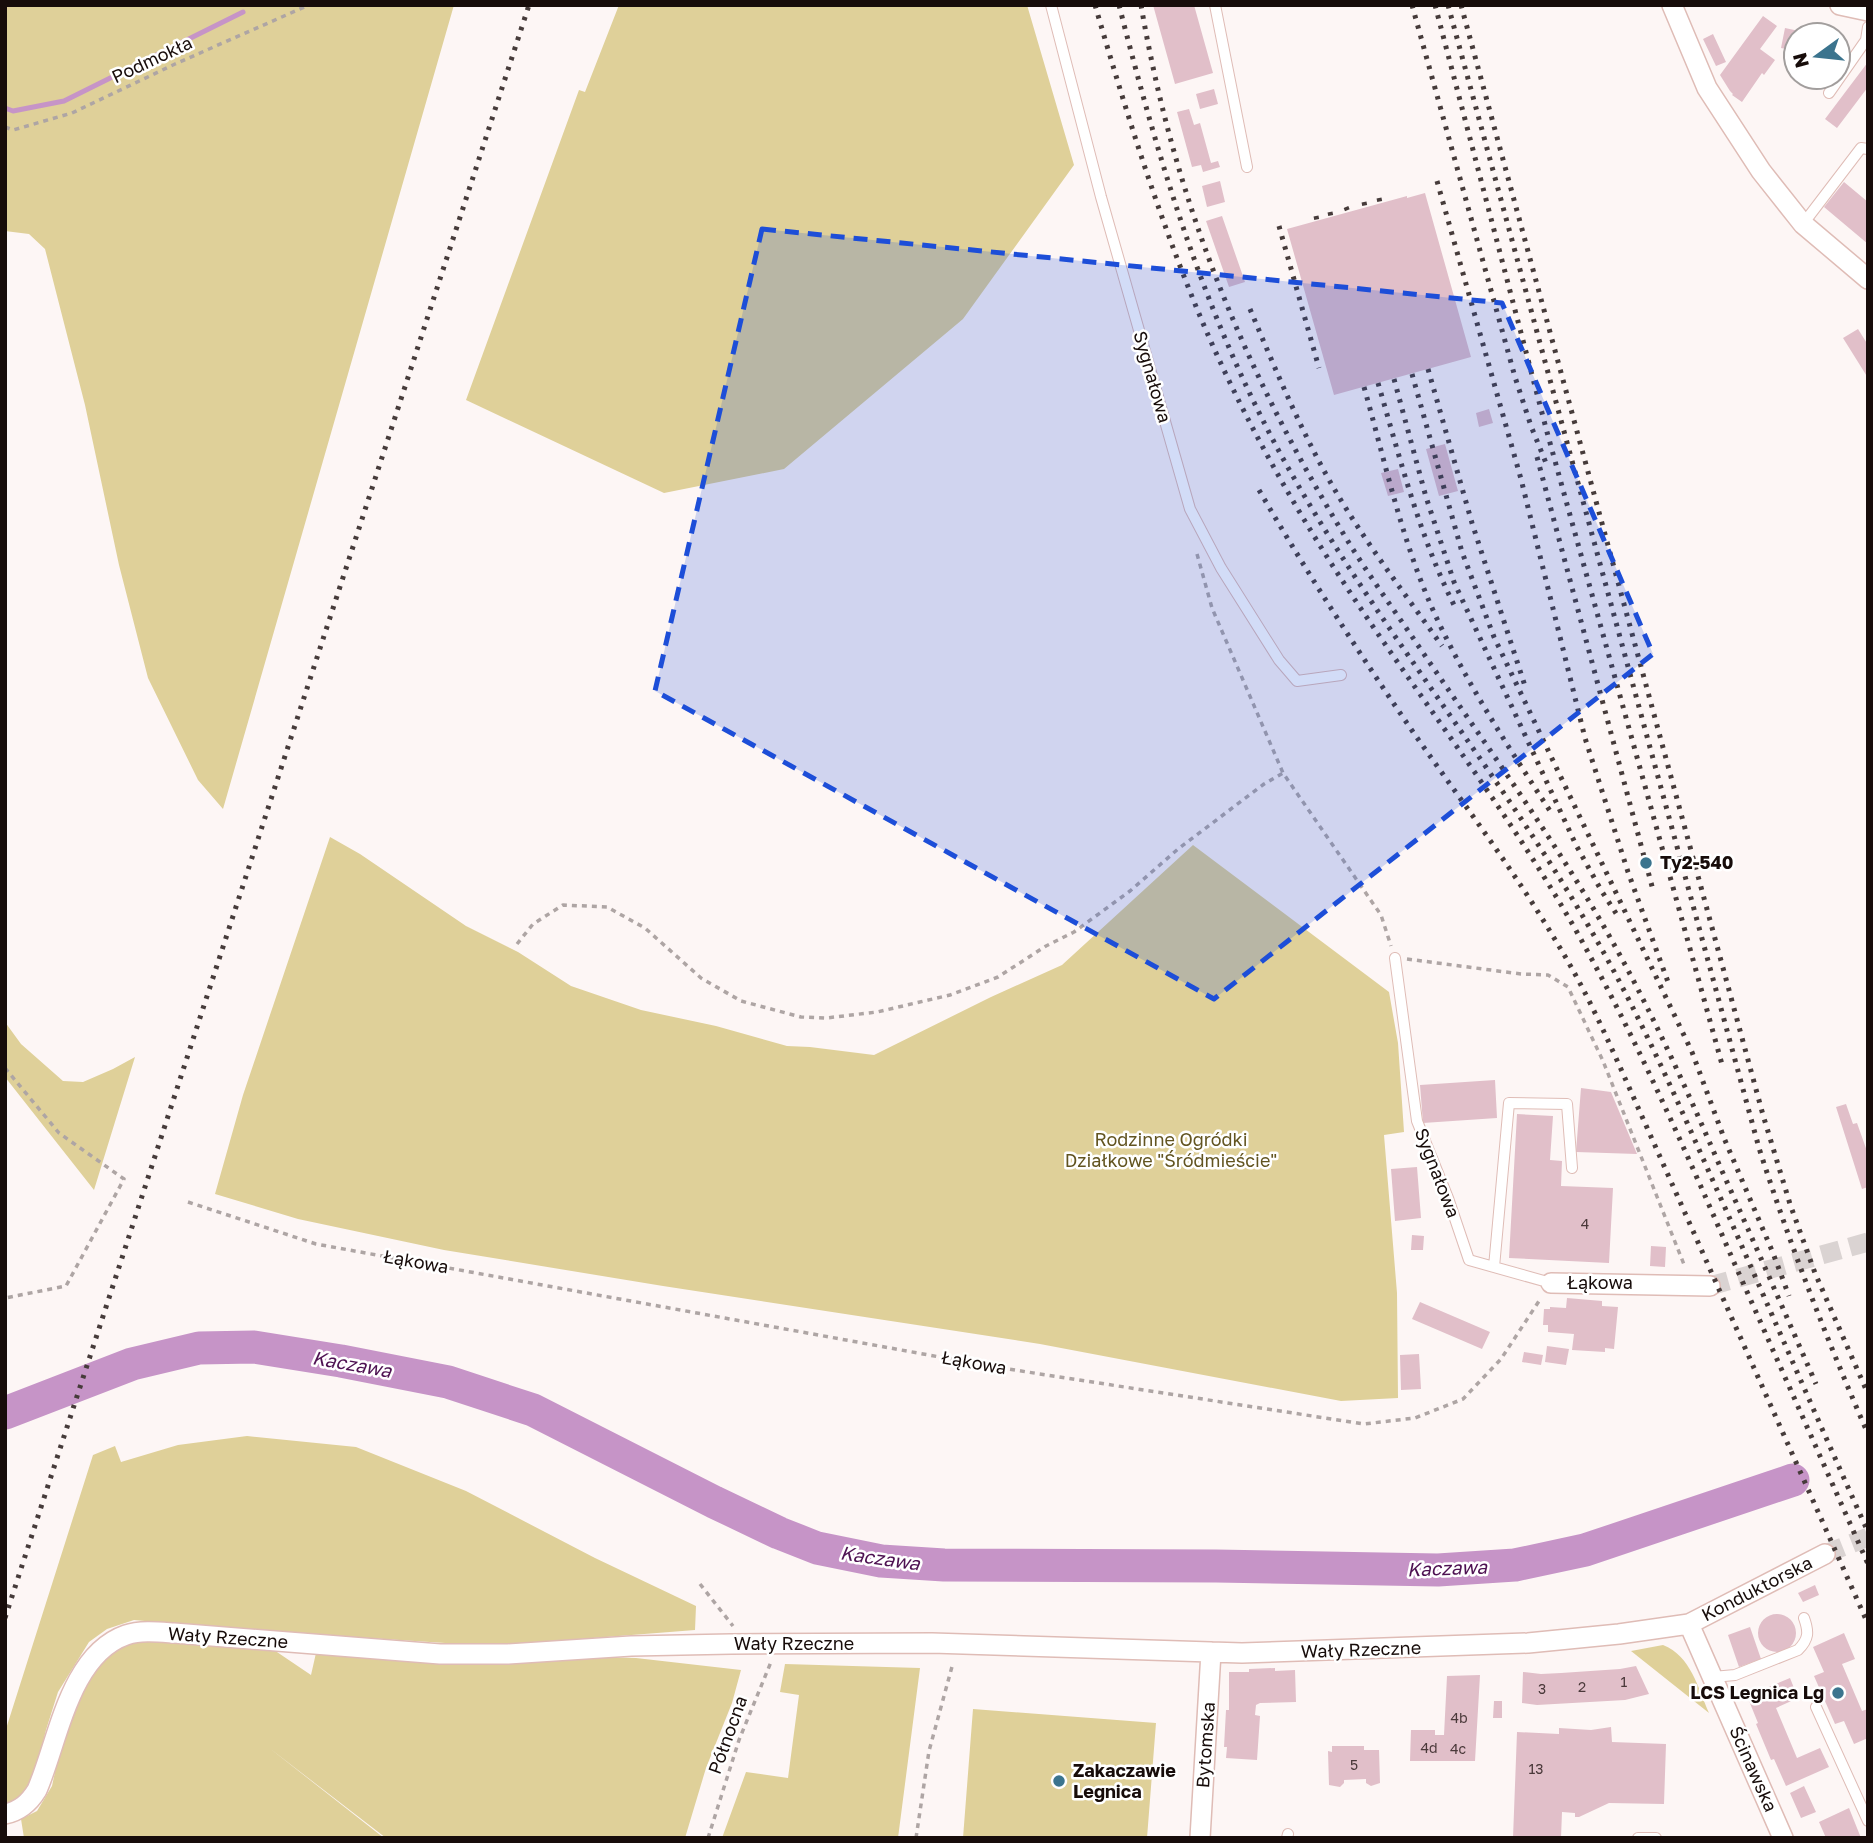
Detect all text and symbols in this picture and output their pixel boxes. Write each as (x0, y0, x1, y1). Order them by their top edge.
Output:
north arrow (1782, 21, 1852, 91)
street label: Podmokła (108, 31, 195, 87)
text: N (1787, 51, 1813, 70)
street label: Sygnałowa (1129, 328, 1177, 425)
place label: Ty2-540 (1660, 851, 1734, 873)
marker: Ty2-540 (1638, 855, 1654, 871)
street label: Sygnałowa (1411, 1125, 1465, 1221)
park label: Rodzinne Ogródki Działkowe "Śródmieście" (1065, 1128, 1277, 1171)
house number: 4 (1581, 1215, 1589, 1232)
street label: Łąkowa (382, 1244, 450, 1278)
street label: Łąkowa (1567, 1271, 1633, 1293)
water label: Kaczawa (311, 1345, 395, 1382)
street label: Łąkowa (940, 1345, 1008, 1379)
water label: Kaczawa (839, 1541, 923, 1575)
street label: Konduktorska (1698, 1551, 1816, 1625)
water label: Kaczawa (1407, 1555, 1489, 1580)
street label: Wały Rzeczne (167, 1622, 289, 1652)
street label: Wały Rzeczne (734, 1632, 854, 1654)
street label: Wały Rzeczne (1300, 1636, 1421, 1662)
house number: 1 (1621, 1673, 1628, 1690)
house number: 2 (1578, 1678, 1586, 1695)
house number: 3 (1538, 1680, 1546, 1697)
place label: LCS Legnica Lg (1690, 1681, 1824, 1703)
marker: LCS Legnica Lg (1830, 1685, 1846, 1701)
street label: Północna (703, 1693, 751, 1777)
street label: Bytomska (1191, 1701, 1219, 1789)
house number: 4b (1450, 1709, 1468, 1726)
street label: Ścinawska (1725, 1722, 1783, 1815)
house number: 4d (1420, 1739, 1438, 1756)
house number: 4c (1450, 1740, 1466, 1757)
house number: 5 (1350, 1756, 1358, 1773)
place label: Zakaczawie Legnica (1073, 1759, 1176, 1802)
house number: 13 (1529, 1760, 1543, 1777)
marker: Zakaczawie Legnica (1051, 1773, 1067, 1789)

